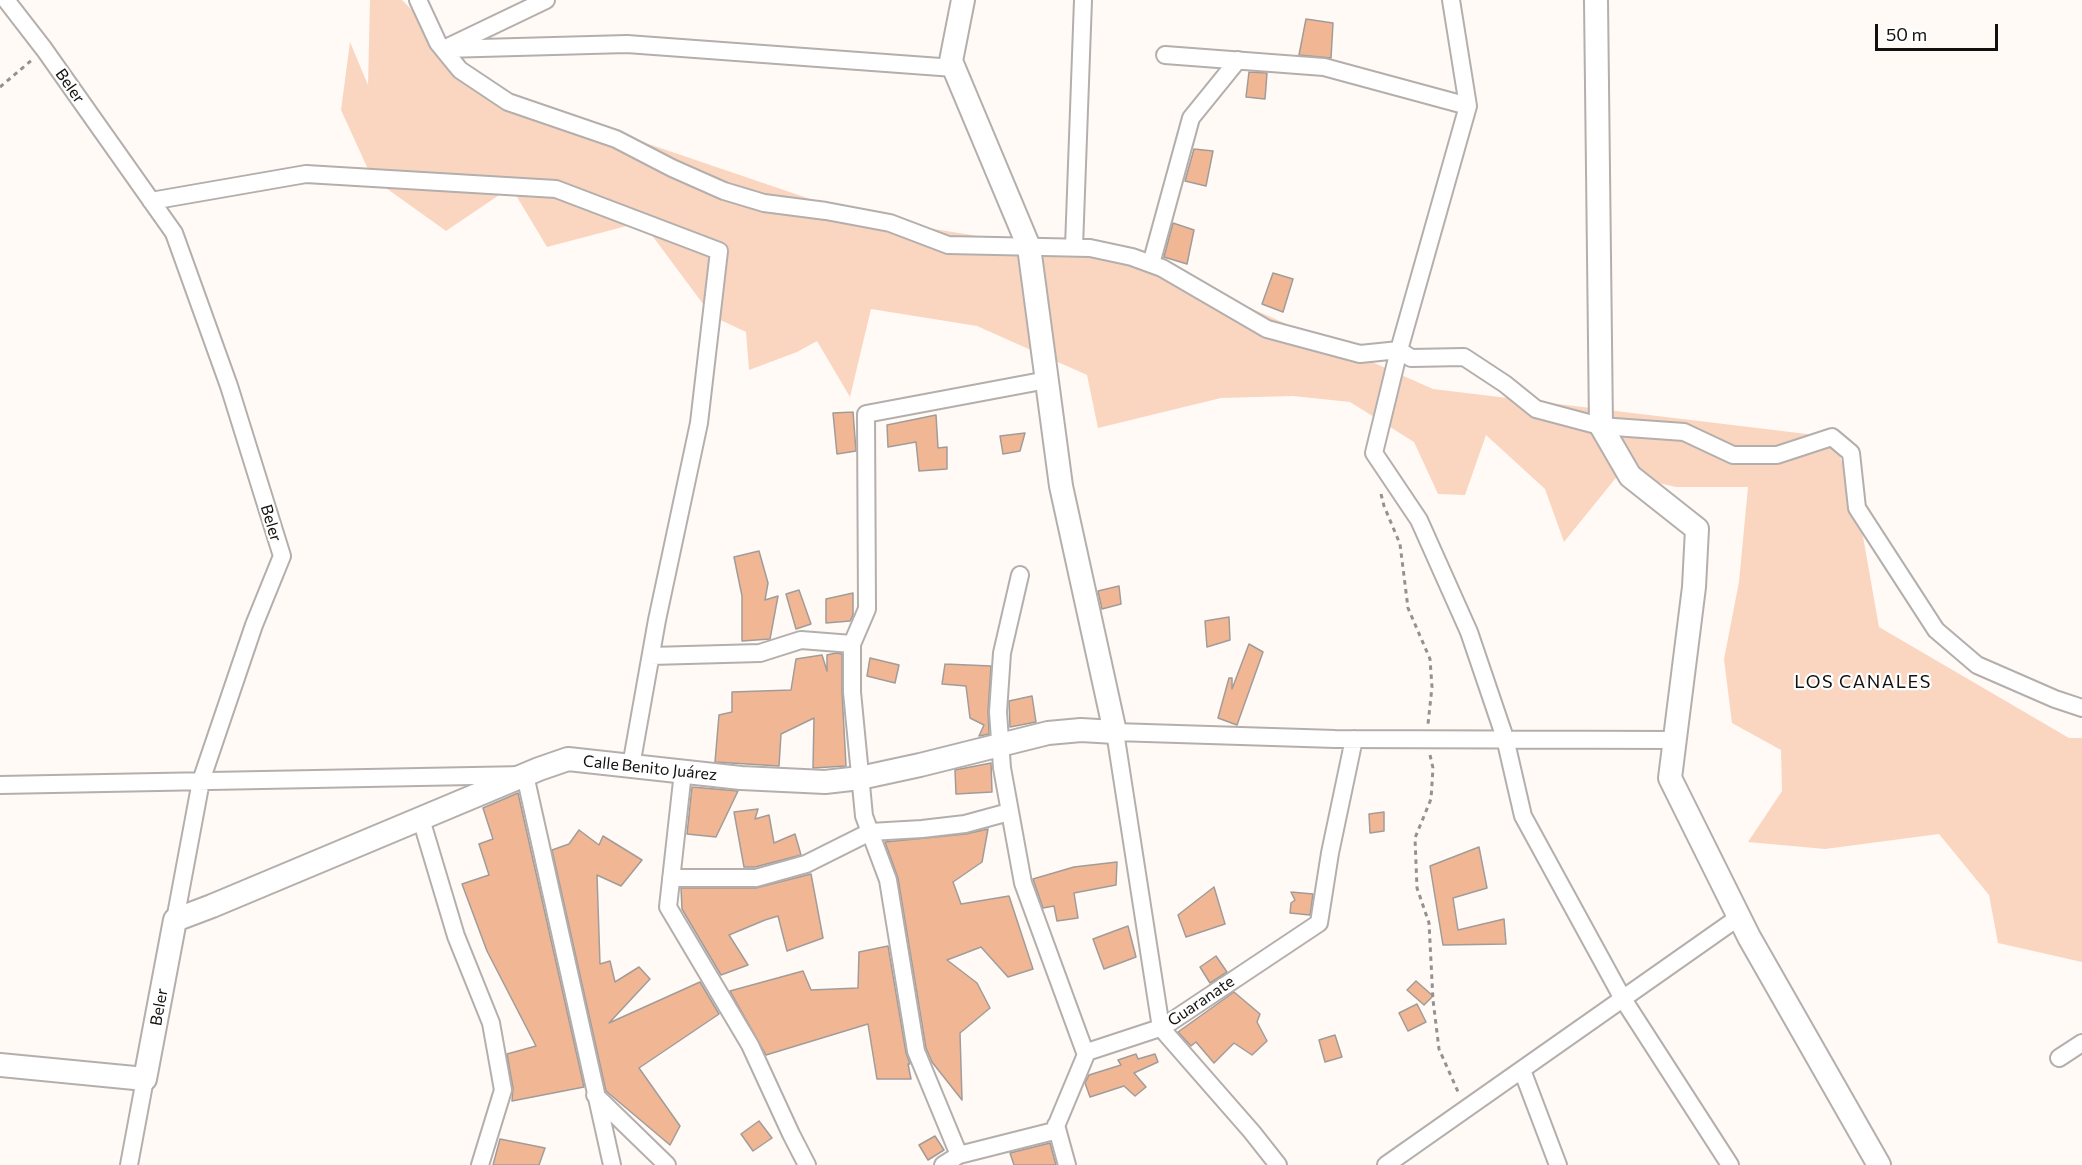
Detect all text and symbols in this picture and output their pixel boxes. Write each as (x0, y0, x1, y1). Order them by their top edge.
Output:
scale bar (1878, 12, 2001, 50)
text: 50 m (1886, 23, 1927, 45)
street label: Beler (51, 65, 89, 107)
street label: Beler (256, 502, 286, 544)
district label: LOS CANALES (1794, 671, 1932, 693)
street label: Calle Benito Juárez (582, 751, 718, 785)
street label: Guaranate (1164, 972, 1238, 1030)
street label: Beler (146, 987, 172, 1027)

